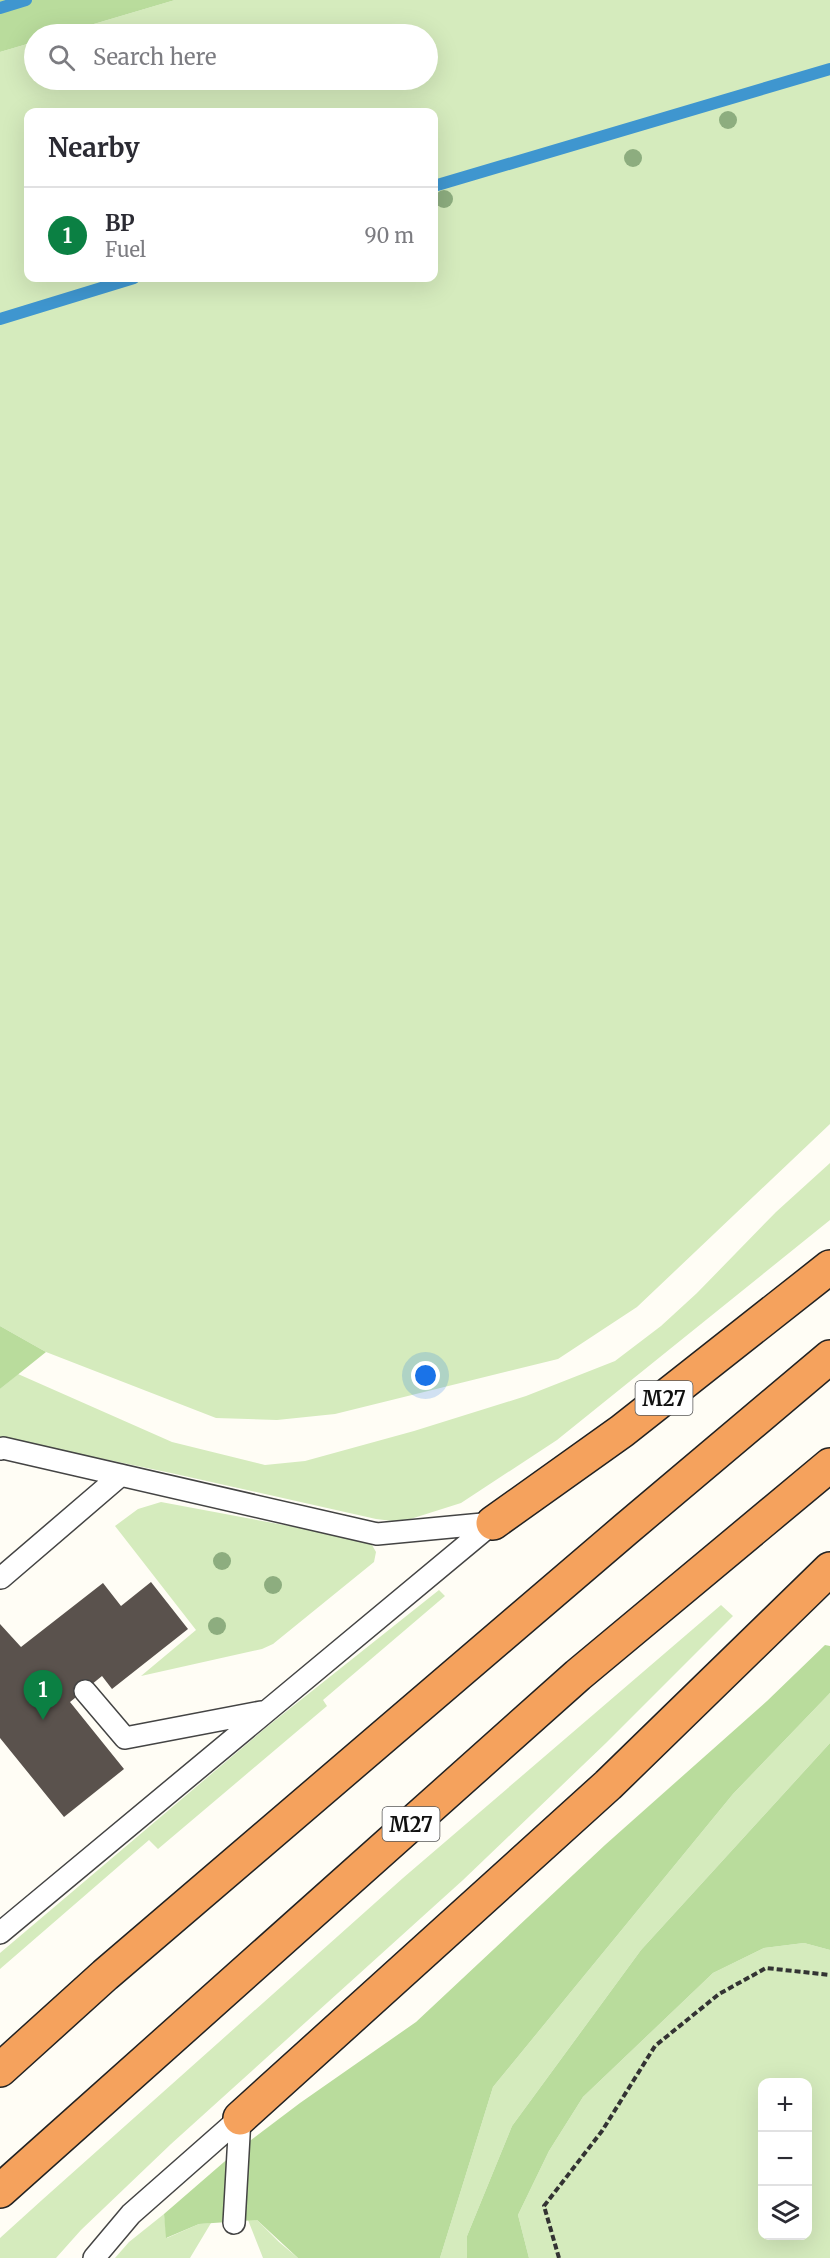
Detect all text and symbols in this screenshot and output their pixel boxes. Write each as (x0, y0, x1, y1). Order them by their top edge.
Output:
search box (24, 24, 438, 90)
icon: search (45, 41, 78, 74)
text: Search here (93, 43, 216, 71)
text: Nearby (48, 131, 140, 164)
text: BP (105, 209, 135, 237)
text: 1 (63, 223, 72, 248)
text: 90 m (364, 223, 414, 248)
text: Fuel (105, 237, 146, 262)
your location (411, 1361, 440, 1390)
road number: M27 (636, 1381, 692, 1415)
pin: 1 (24, 1670, 63, 1720)
road number: M27 (382, 1807, 440, 1841)
map controls (758, 2078, 812, 2240)
button: + (758, 2078, 812, 2132)
button: − (758, 2132, 812, 2186)
button: layers (758, 2186, 812, 2240)

